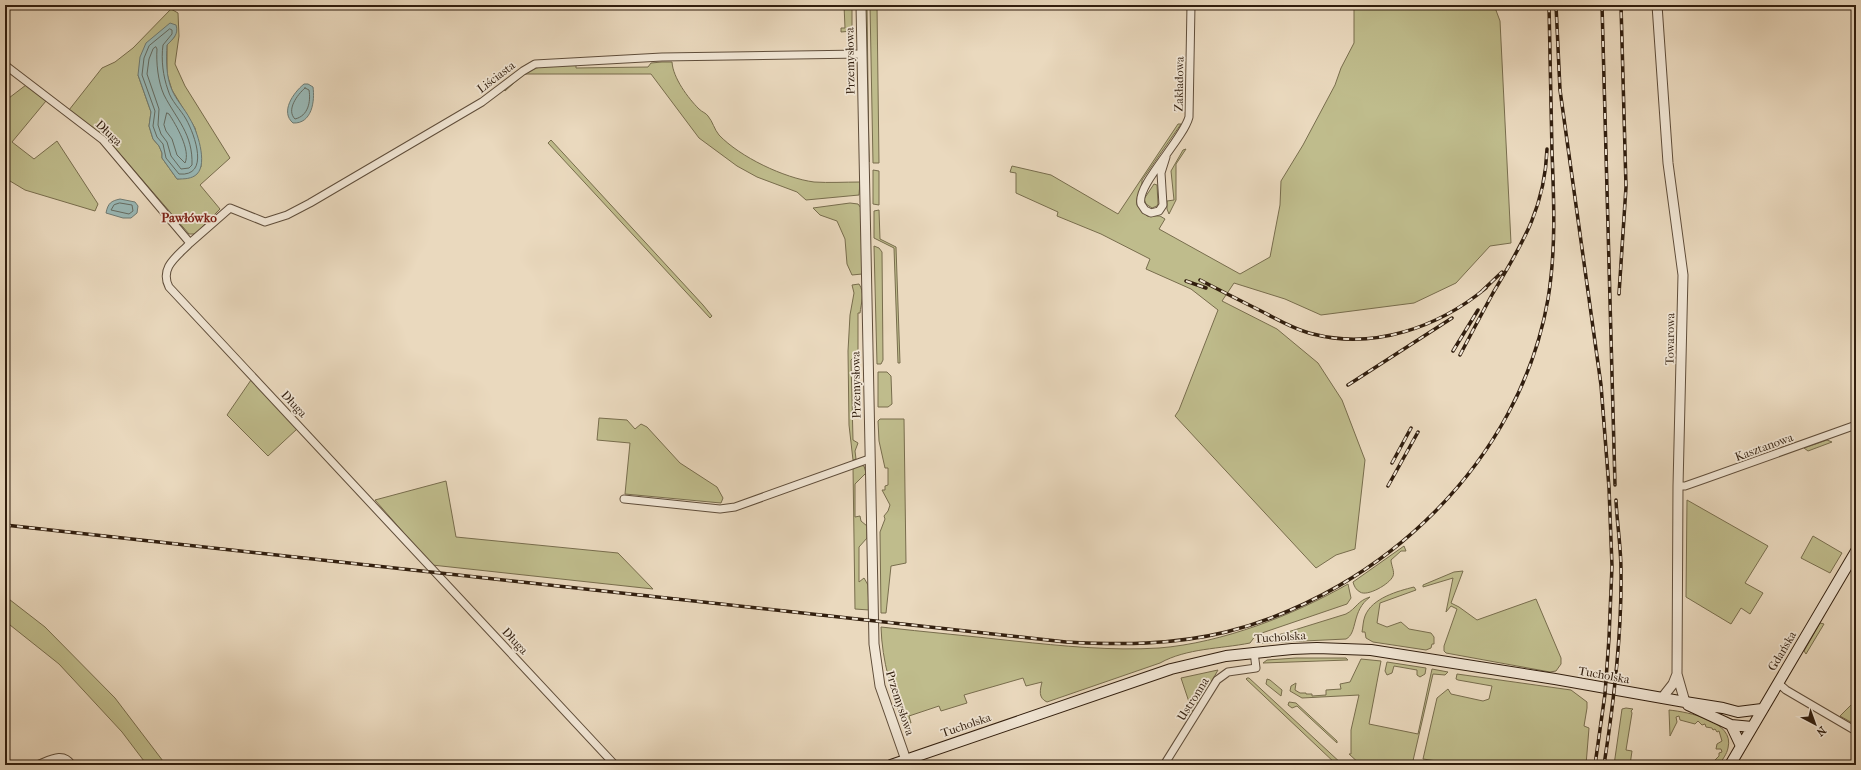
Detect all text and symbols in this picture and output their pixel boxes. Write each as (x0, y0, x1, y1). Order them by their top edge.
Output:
street label: Przemysłowa (842, 27, 858, 95)
street label: Zakładowa (1172, 56, 1186, 112)
street label: Liściasta (474, 58, 518, 96)
street label: Długa (93, 117, 125, 149)
district label: Pawłówko (161, 210, 217, 225)
street label: Towarowa (1663, 312, 1677, 365)
street label: Przemysłowa (848, 351, 864, 419)
street label: Długa (278, 388, 310, 420)
street label: Kasztanowa (1733, 430, 1796, 464)
street label: Długa (499, 625, 531, 657)
street label: Tucholska (1254, 628, 1307, 646)
street label: Gdańska (1765, 628, 1799, 673)
street label: Tucholska (1577, 664, 1631, 686)
street label: Przemysłowa (883, 669, 917, 738)
street label: Ustronna (1174, 674, 1212, 723)
north arrow (1795, 704, 1835, 744)
street label: Tucholska (939, 710, 993, 740)
text: N (1813, 724, 1829, 739)

